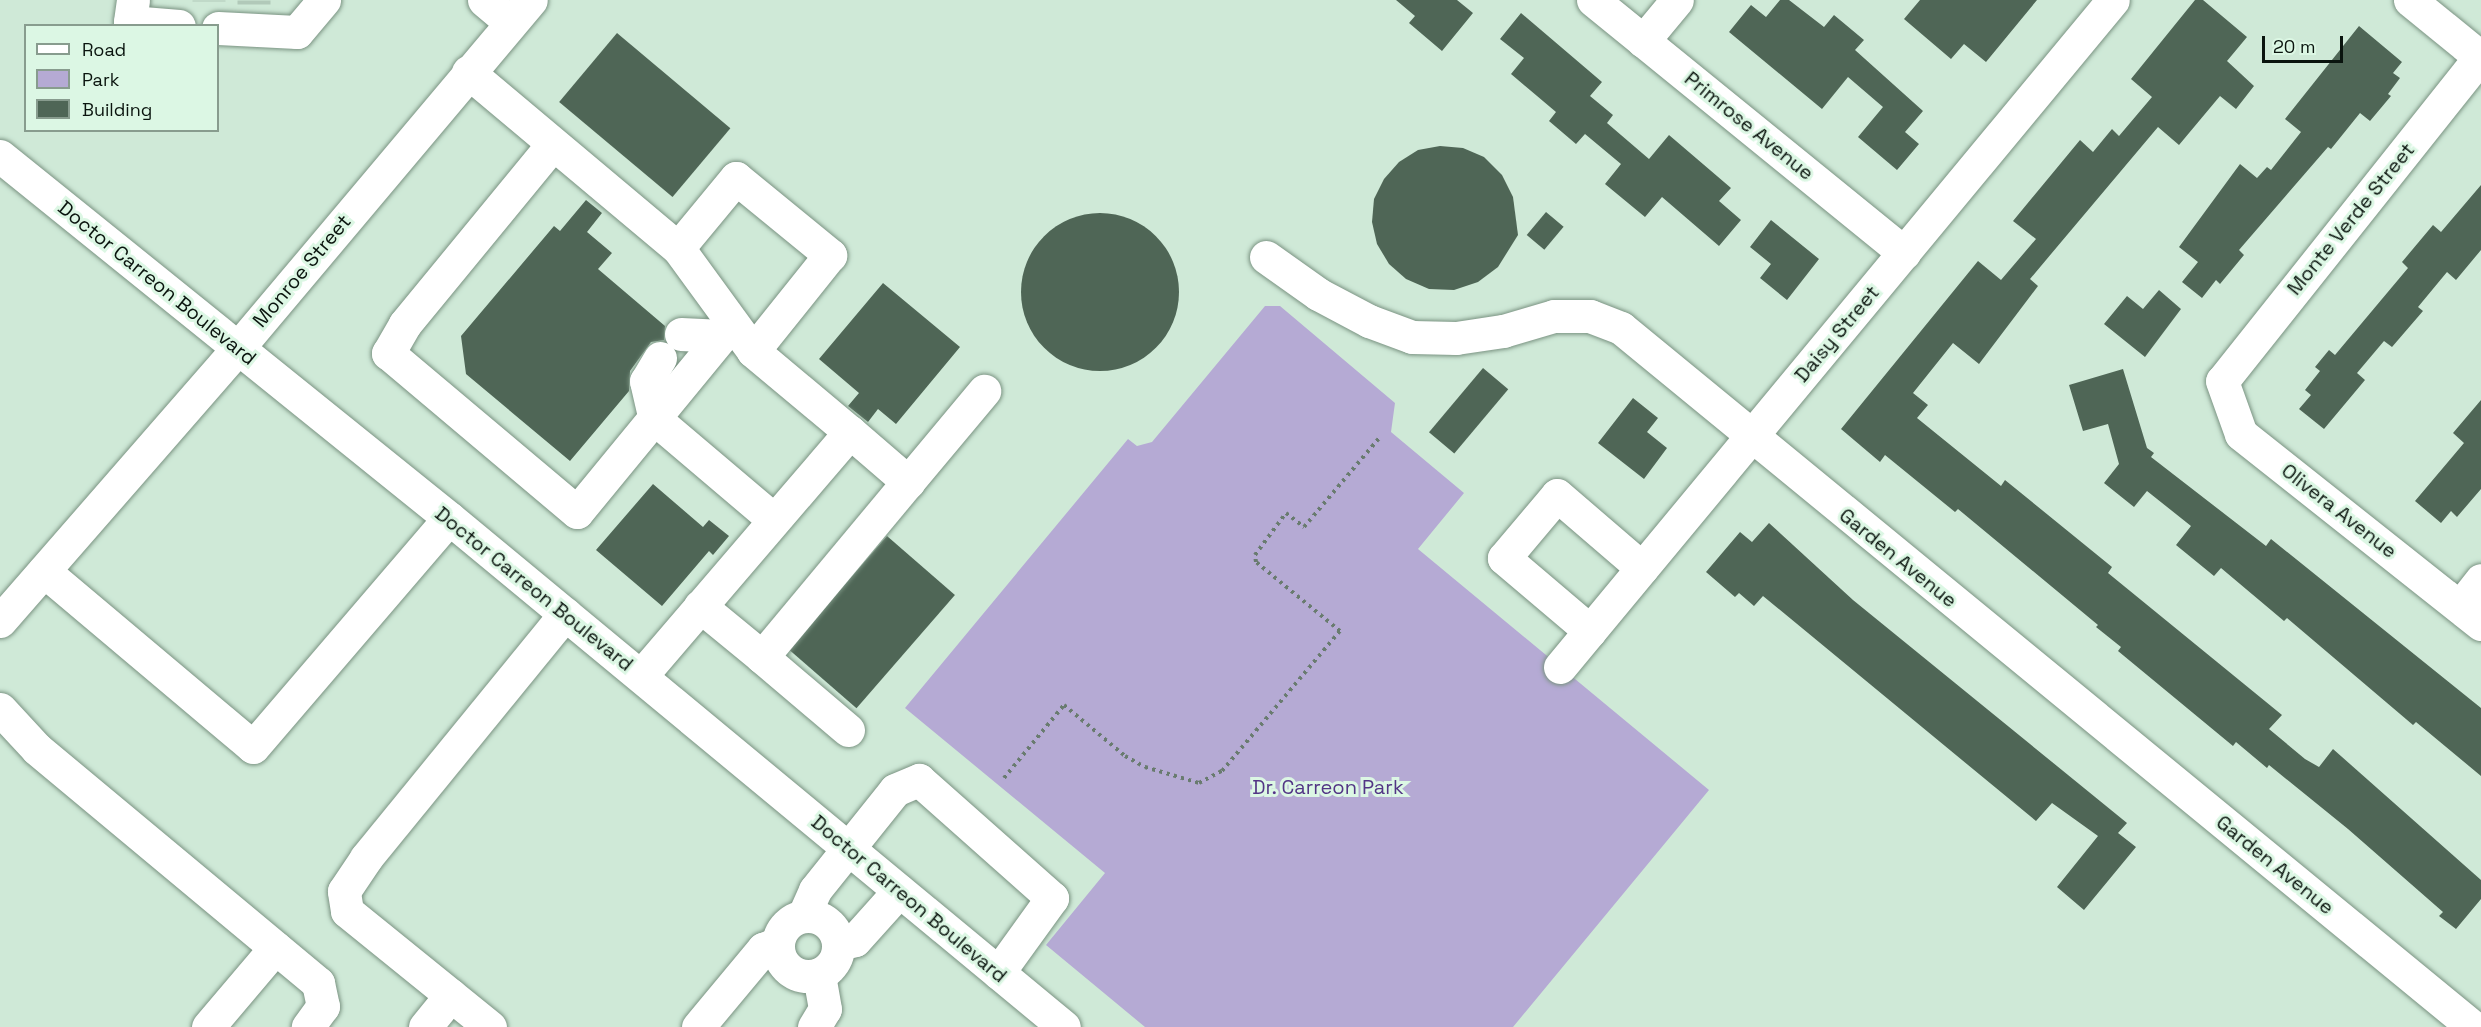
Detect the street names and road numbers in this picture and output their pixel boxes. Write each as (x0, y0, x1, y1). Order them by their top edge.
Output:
street label: Primrose Avenue (1680, 67, 1818, 185)
street label: Monte Verde Street (2282, 138, 2420, 300)
street label: Doctor Carreon Boulevard (53, 196, 261, 370)
street label: Monroe Street (248, 210, 356, 332)
street label: Daisy Street (1790, 281, 1884, 387)
street label: Olivera Avenue (2277, 458, 2401, 564)
street label: Doctor Carreon Boulevard (430, 502, 638, 676)
street label: Garden Avenue (1834, 503, 1962, 613)
street label: Doctor Carreon Boulevard (806, 810, 1012, 988)
street label: Garden Avenue (2211, 810, 2339, 920)

